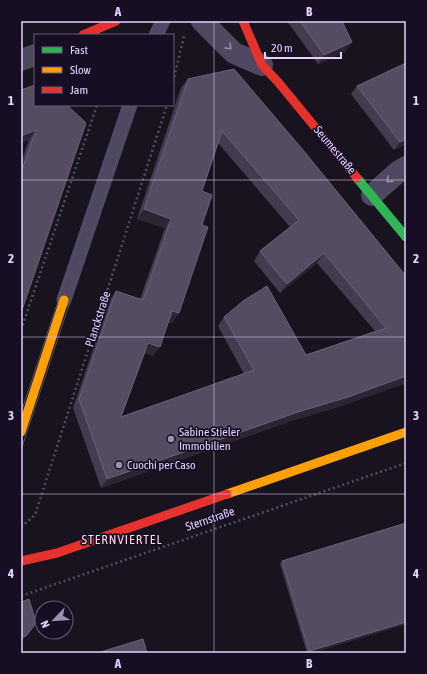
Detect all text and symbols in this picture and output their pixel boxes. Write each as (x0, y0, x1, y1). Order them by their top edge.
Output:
text: A (114, 4, 122, 19)
text: B (306, 4, 313, 19)
legend (34, 34, 174, 106)
scale bar (265, 34, 341, 60)
text: 20 m (271, 41, 293, 55)
one-way arrow (224, 42, 232, 50)
text: Fast (70, 43, 88, 57)
text: Slow (70, 63, 91, 77)
text: Jam (70, 83, 88, 97)
text: 1 (8, 93, 14, 108)
text: 1 (413, 93, 419, 108)
street label: Seumestraße (311, 123, 359, 177)
one-way arrow (386, 176, 394, 183)
text: 2 (8, 251, 14, 266)
text: 2 (413, 251, 419, 266)
street label: Planckstraße (82, 289, 114, 349)
text: 3 (8, 408, 14, 423)
text: 3 (413, 408, 419, 423)
place label: Sabine Stieler Immobilien (179, 425, 240, 453)
marker: Sabine Stieler Immobilien (166, 434, 176, 444)
place label: Cuochi per Caso (127, 458, 196, 472)
marker: Cuochi per Caso (114, 460, 124, 470)
street label: Sternstraße (184, 504, 236, 534)
district label: STERNVIERTEL (82, 532, 162, 547)
text: 4 (7, 566, 14, 581)
text: 4 (412, 566, 419, 581)
north arrow (34, 600, 74, 640)
text: N (38, 619, 52, 630)
text: A (114, 656, 122, 671)
text: B (306, 656, 313, 671)

